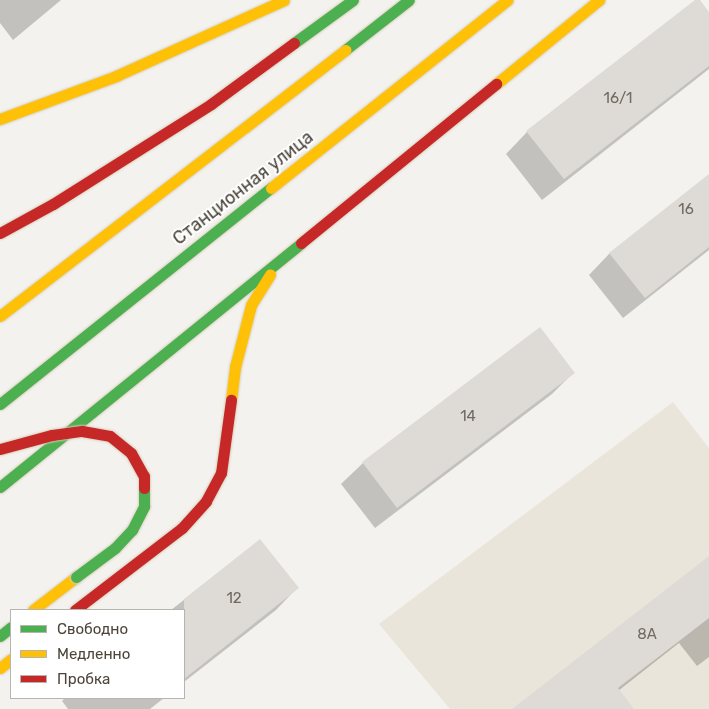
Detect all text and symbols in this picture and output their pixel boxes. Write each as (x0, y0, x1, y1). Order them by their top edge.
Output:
house number: 16/1 (604, 90, 632, 108)
street label: Станционная улица (168, 126, 318, 250)
house number: 16 (678, 201, 694, 219)
house number: 14 (460, 408, 476, 426)
house number: 12 (226, 590, 242, 608)
legend (10, 609, 185, 699)
text: Свободно (57, 620, 128, 638)
house number: 8А (637, 626, 657, 644)
text: Медленно (57, 645, 130, 663)
text: Пробка (57, 670, 110, 688)

